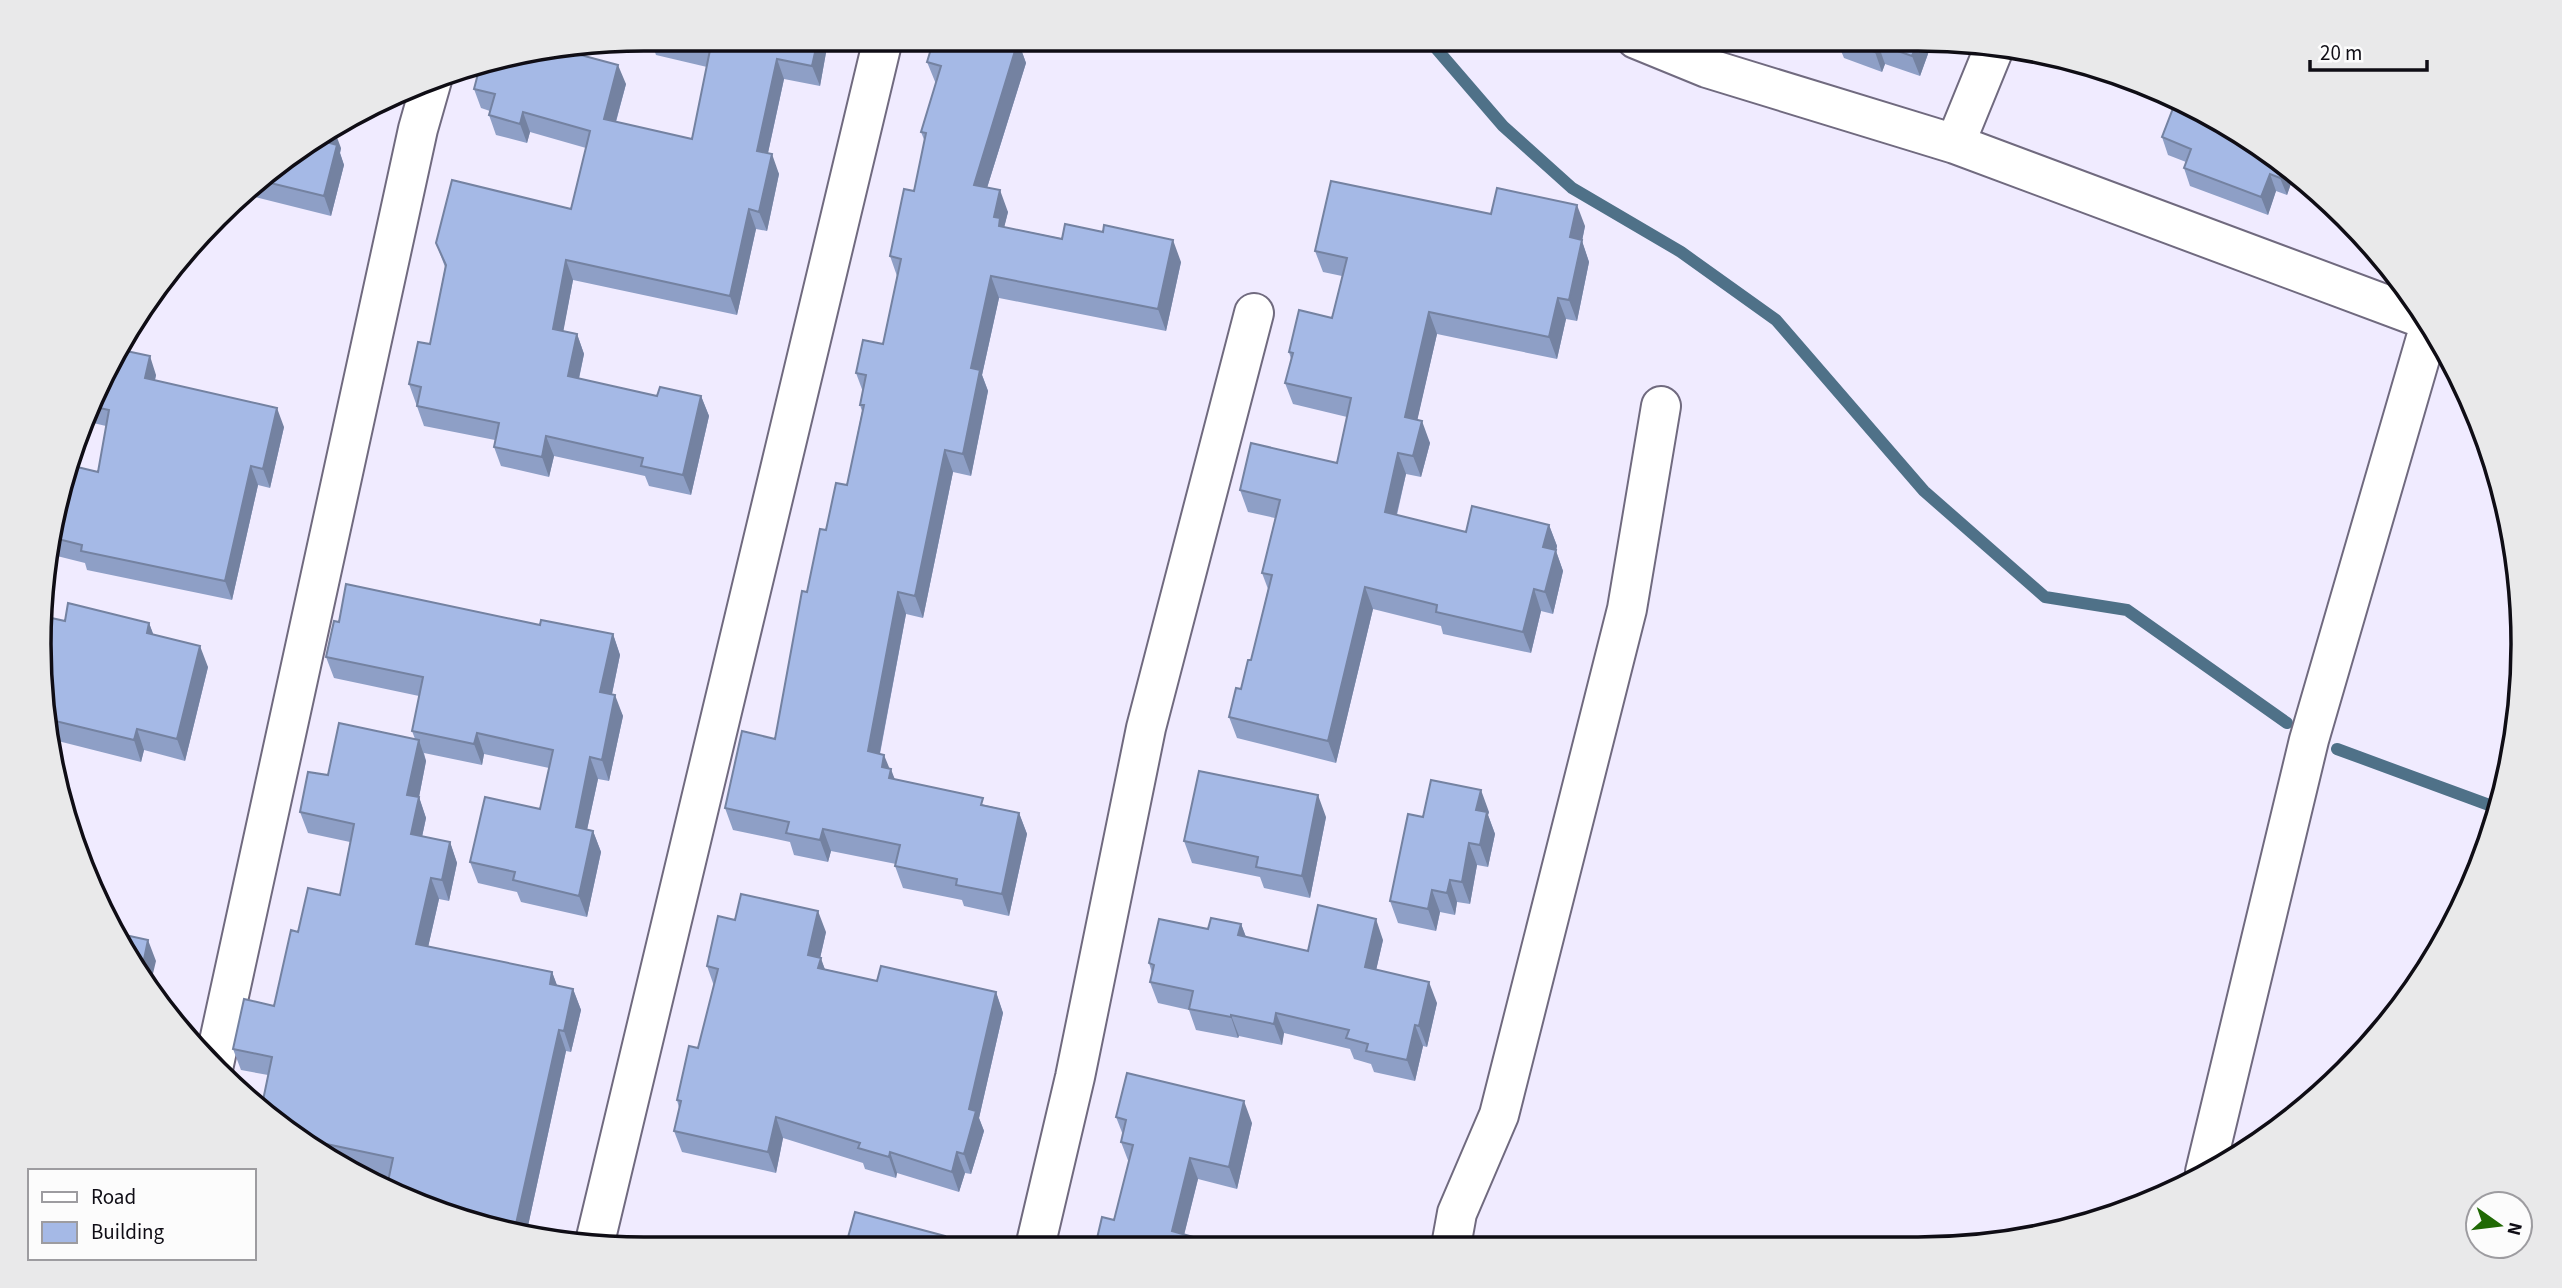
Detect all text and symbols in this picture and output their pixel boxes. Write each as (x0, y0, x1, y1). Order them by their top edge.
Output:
scale bar (2310, 28, 2427, 72)
text: 20 m (2320, 38, 2362, 68)
legend (28, 1169, 256, 1260)
text: Road (91, 1182, 136, 1212)
north arrow (2464, 1190, 2534, 1260)
text: Building (91, 1217, 165, 1247)
text: N (2499, 1219, 2529, 1238)

